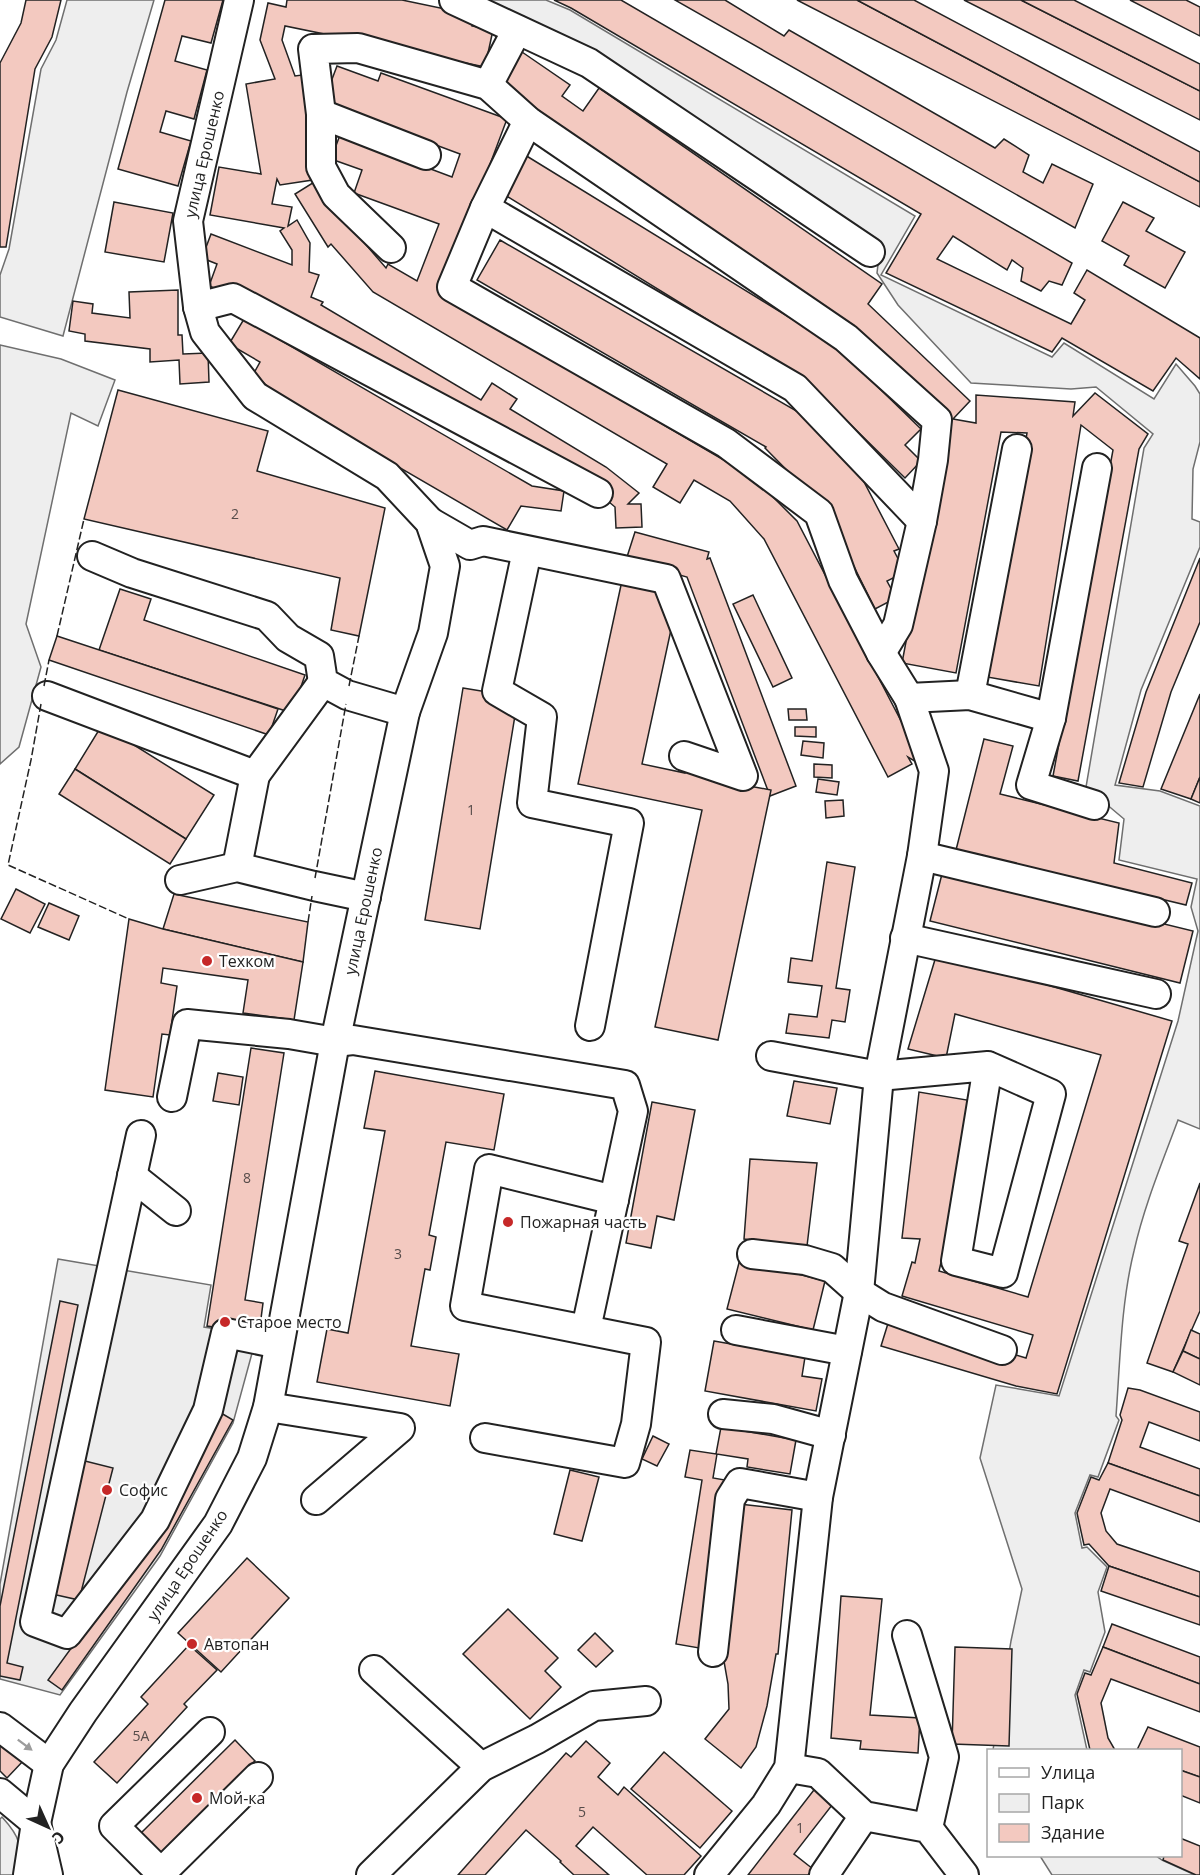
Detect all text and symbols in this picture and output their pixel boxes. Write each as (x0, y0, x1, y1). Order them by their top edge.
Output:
street label: улица Ерошенко (179, 88, 229, 220)
house number: 2 (231, 504, 239, 523)
house number: 1 (467, 800, 475, 819)
street label: улица Ерошенко (339, 845, 387, 977)
place label: Техком (219, 950, 275, 972)
marker: Техком (200, 954, 214, 968)
house number: 8 (243, 1168, 251, 1187)
place label: Пожарная часть (520, 1211, 647, 1233)
marker: Пожарная часть (501, 1215, 515, 1229)
house number: 3 (394, 1244, 402, 1263)
place label: Старое место (237, 1311, 342, 1333)
marker: Старое место (218, 1315, 232, 1329)
place label: Софис (119, 1479, 168, 1501)
marker: Софис (100, 1483, 114, 1497)
street label: улица Ерошенко (142, 1505, 232, 1625)
place label: Автопан (204, 1633, 269, 1655)
marker: Автопан (185, 1637, 199, 1651)
house number: 5А (133, 1726, 150, 1745)
one-way arrow (17, 1739, 32, 1751)
legend (987, 1749, 1182, 1857)
text: Улица (1041, 1760, 1095, 1784)
place label: Мой-ка (209, 1787, 266, 1809)
text: Парк (1041, 1790, 1085, 1814)
marker: Мой-ка (190, 1791, 204, 1805)
north arrow (18, 1797, 78, 1857)
house number: 5 (578, 1802, 586, 1821)
house number: 1 (796, 1818, 804, 1837)
text: Здание (1041, 1820, 1105, 1844)
text: С (47, 1826, 70, 1849)

